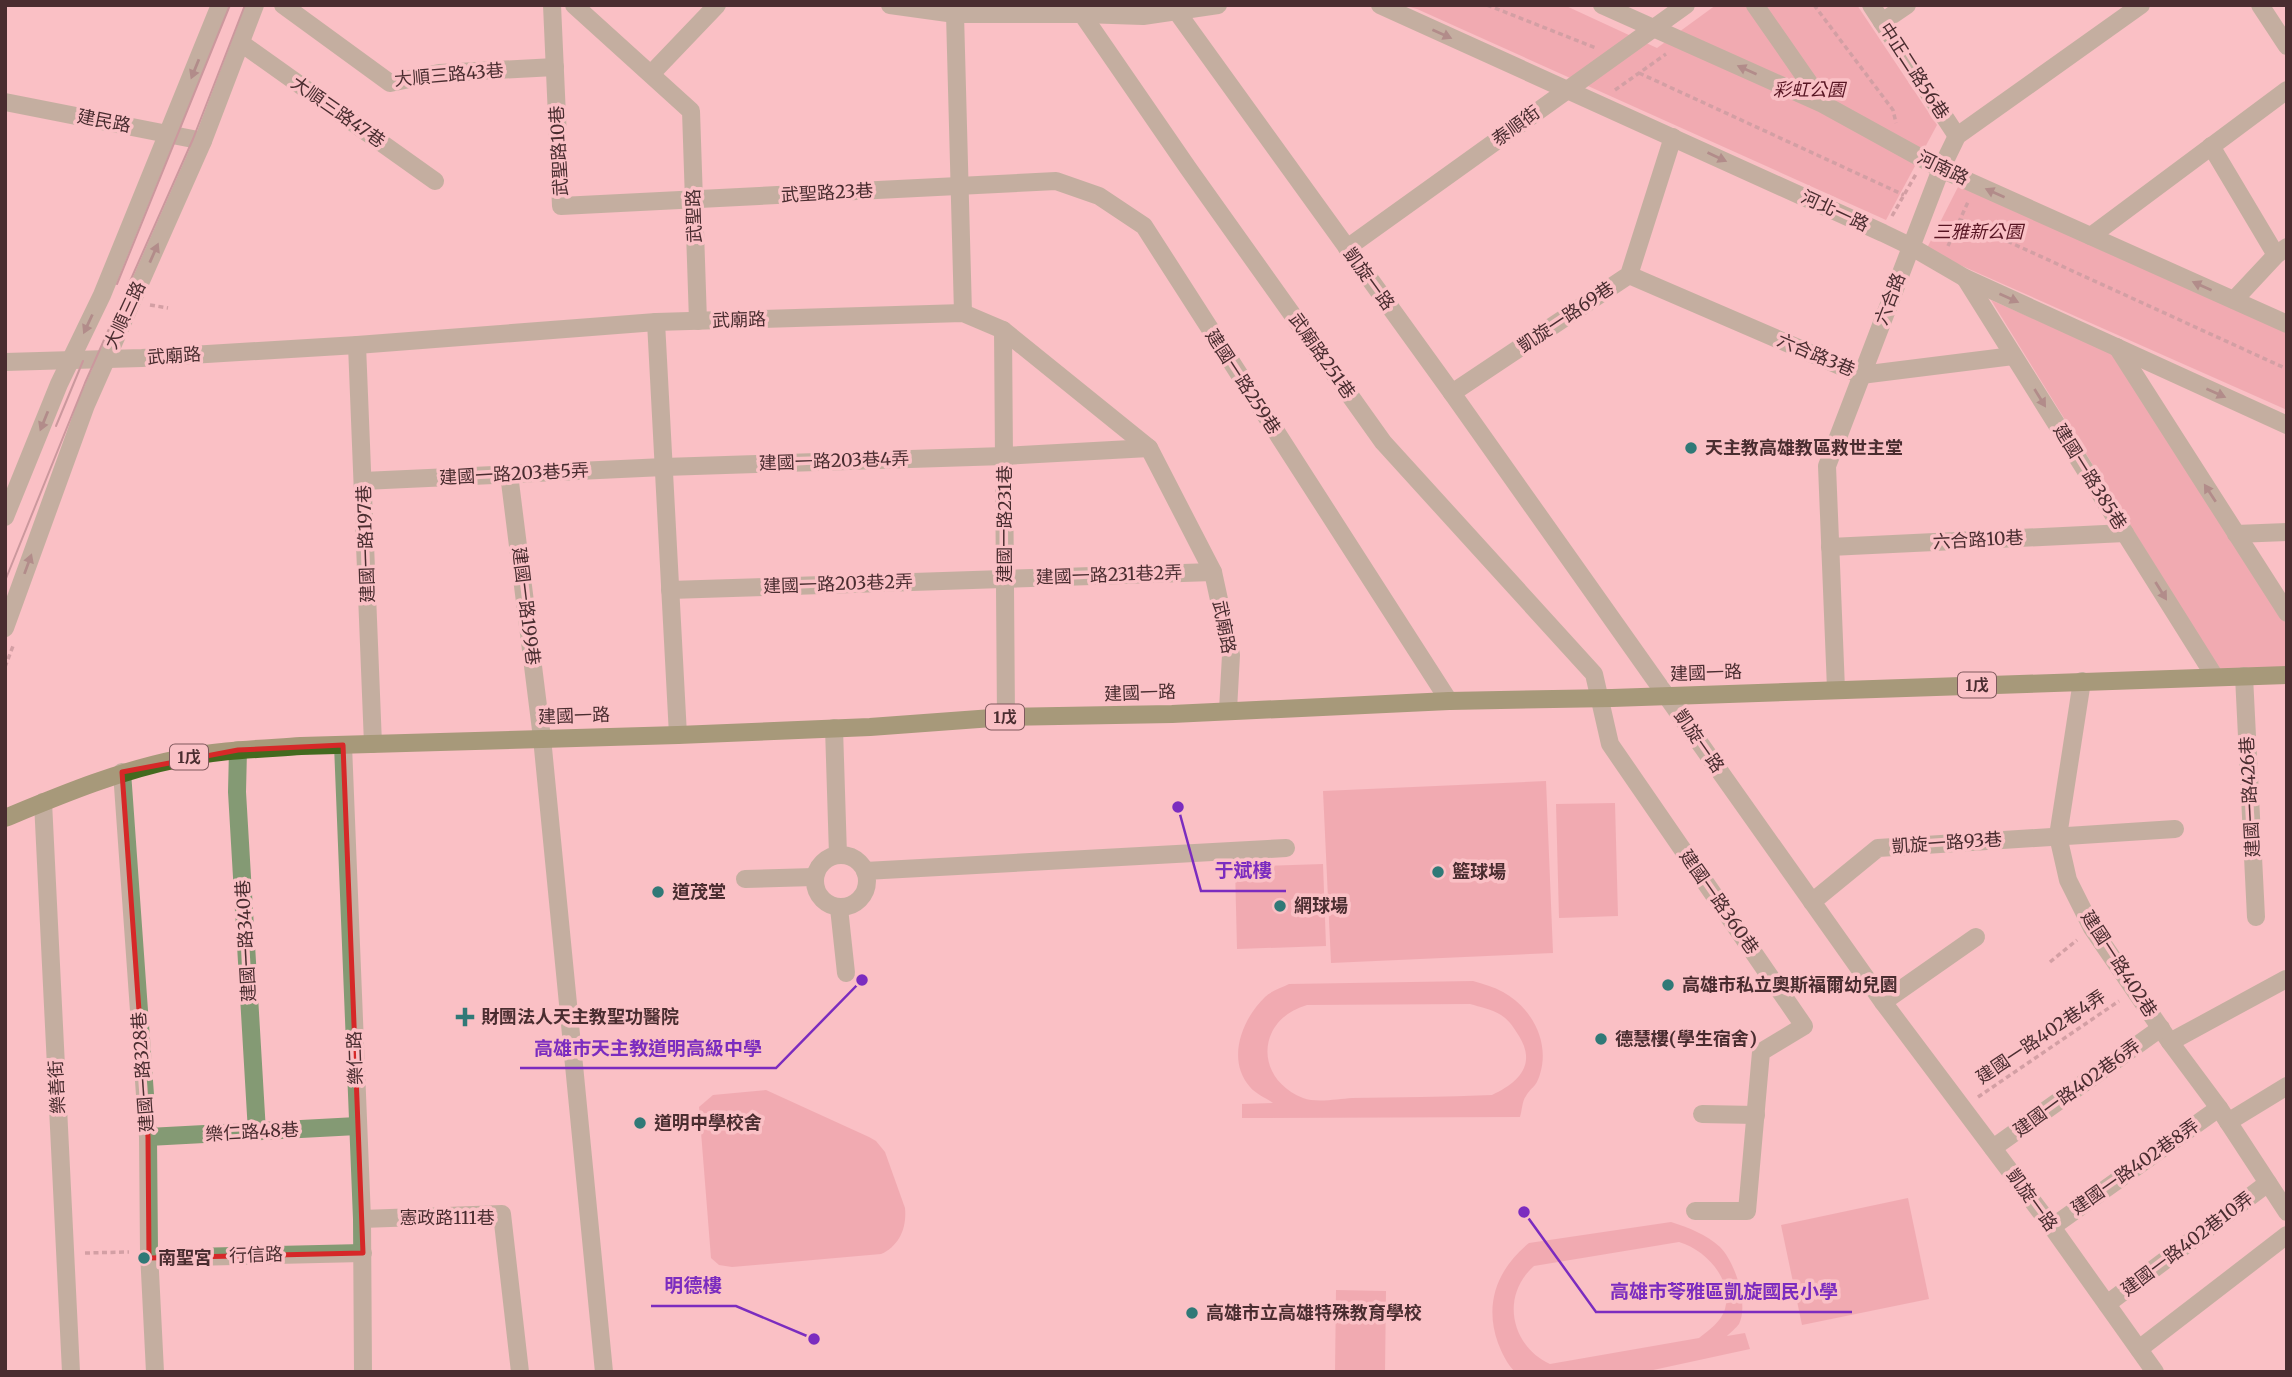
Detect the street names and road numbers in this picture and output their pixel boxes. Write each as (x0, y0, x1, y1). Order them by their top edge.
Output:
street label: 中正二路56巷 (1875, 18, 1954, 124)
street label: 大順三路43巷 (393, 58, 505, 91)
street label: 大順三路47巷 (287, 71, 390, 152)
street label: 泰順街 (1487, 100, 1544, 151)
street label: 建民路 (75, 104, 133, 137)
street label: 武聖路10巷 (545, 105, 572, 197)
street label: 河南路 (1914, 145, 1973, 190)
street label: 武聖路23巷 (780, 179, 874, 206)
street label: 河北一路 (1798, 185, 1873, 236)
street label: 武聖路 (681, 189, 706, 243)
street label: 凱旋一路 (1339, 243, 1400, 315)
street label: 六合路 (1869, 269, 1910, 328)
street label: 凱旋一路69巷 (1513, 276, 1618, 357)
street label: 大順三路 (99, 277, 150, 352)
street label: 武廟路 (712, 307, 766, 332)
street label: 武廟路251巷 (1284, 308, 1360, 403)
street label: 建國一路259巷 (1201, 325, 1286, 439)
street label: 六合路3巷 (1774, 328, 1859, 381)
street label: 武廟路 (146, 342, 202, 369)
street label: 建國一路385巷 (2049, 419, 2132, 534)
street label: 建國一路203巷4弄 (758, 446, 910, 475)
street label: 建國一路203巷5弄 (439, 458, 589, 489)
street label: 建國一路231巷 (993, 465, 1016, 583)
street label: 建國一路197巷 (352, 485, 379, 603)
street label: 六合路10巷 (1932, 526, 2024, 553)
street label: 建國一路199巷 (508, 545, 545, 666)
street label: 建國一路231巷2弄 (1035, 560, 1183, 589)
street label: 建國一路203巷2弄 (763, 569, 913, 598)
street label: 武廟路 (1208, 598, 1241, 656)
street label: 建國一路 (1670, 660, 1742, 685)
road number: 1戊 (1958, 672, 1996, 698)
street label: 建國一路 (1104, 680, 1176, 705)
street label: 建國一路 (538, 703, 610, 728)
road number: 1戊 (986, 704, 1024, 730)
street label: 凱旋一路 (1669, 705, 1729, 777)
street label: 建國一路426巷 (2235, 736, 2264, 858)
road number: 1戊 (170, 744, 208, 770)
street label: 凱旋一路93巷 (1891, 827, 2003, 858)
street label: 建國一路360巷 (1675, 845, 1764, 958)
street label: 建國一路340巷 (231, 879, 260, 1003)
street label: 建國一路402巷 (2076, 906, 2162, 1021)
street label: 建國一路402巷4弄 (1971, 985, 2110, 1089)
street label: 建國一路328巷 (127, 1011, 158, 1133)
street label: 樂仁路 (342, 1031, 367, 1085)
street label: 建國一路402巷6弄 (2009, 1034, 2145, 1141)
street label: 樂善街 (44, 1059, 69, 1115)
street label: 建國一路402巷8弄 (2066, 1114, 2203, 1219)
street label: 樂仁路48巷 (205, 1118, 299, 1145)
street label: 凱旋一路 (2002, 1164, 2063, 1236)
street label: 建國一路402巷10弄 (2116, 1186, 2257, 1301)
street label: 憲政路111巷 (399, 1206, 495, 1229)
street label: 行信路 (229, 1242, 283, 1267)

